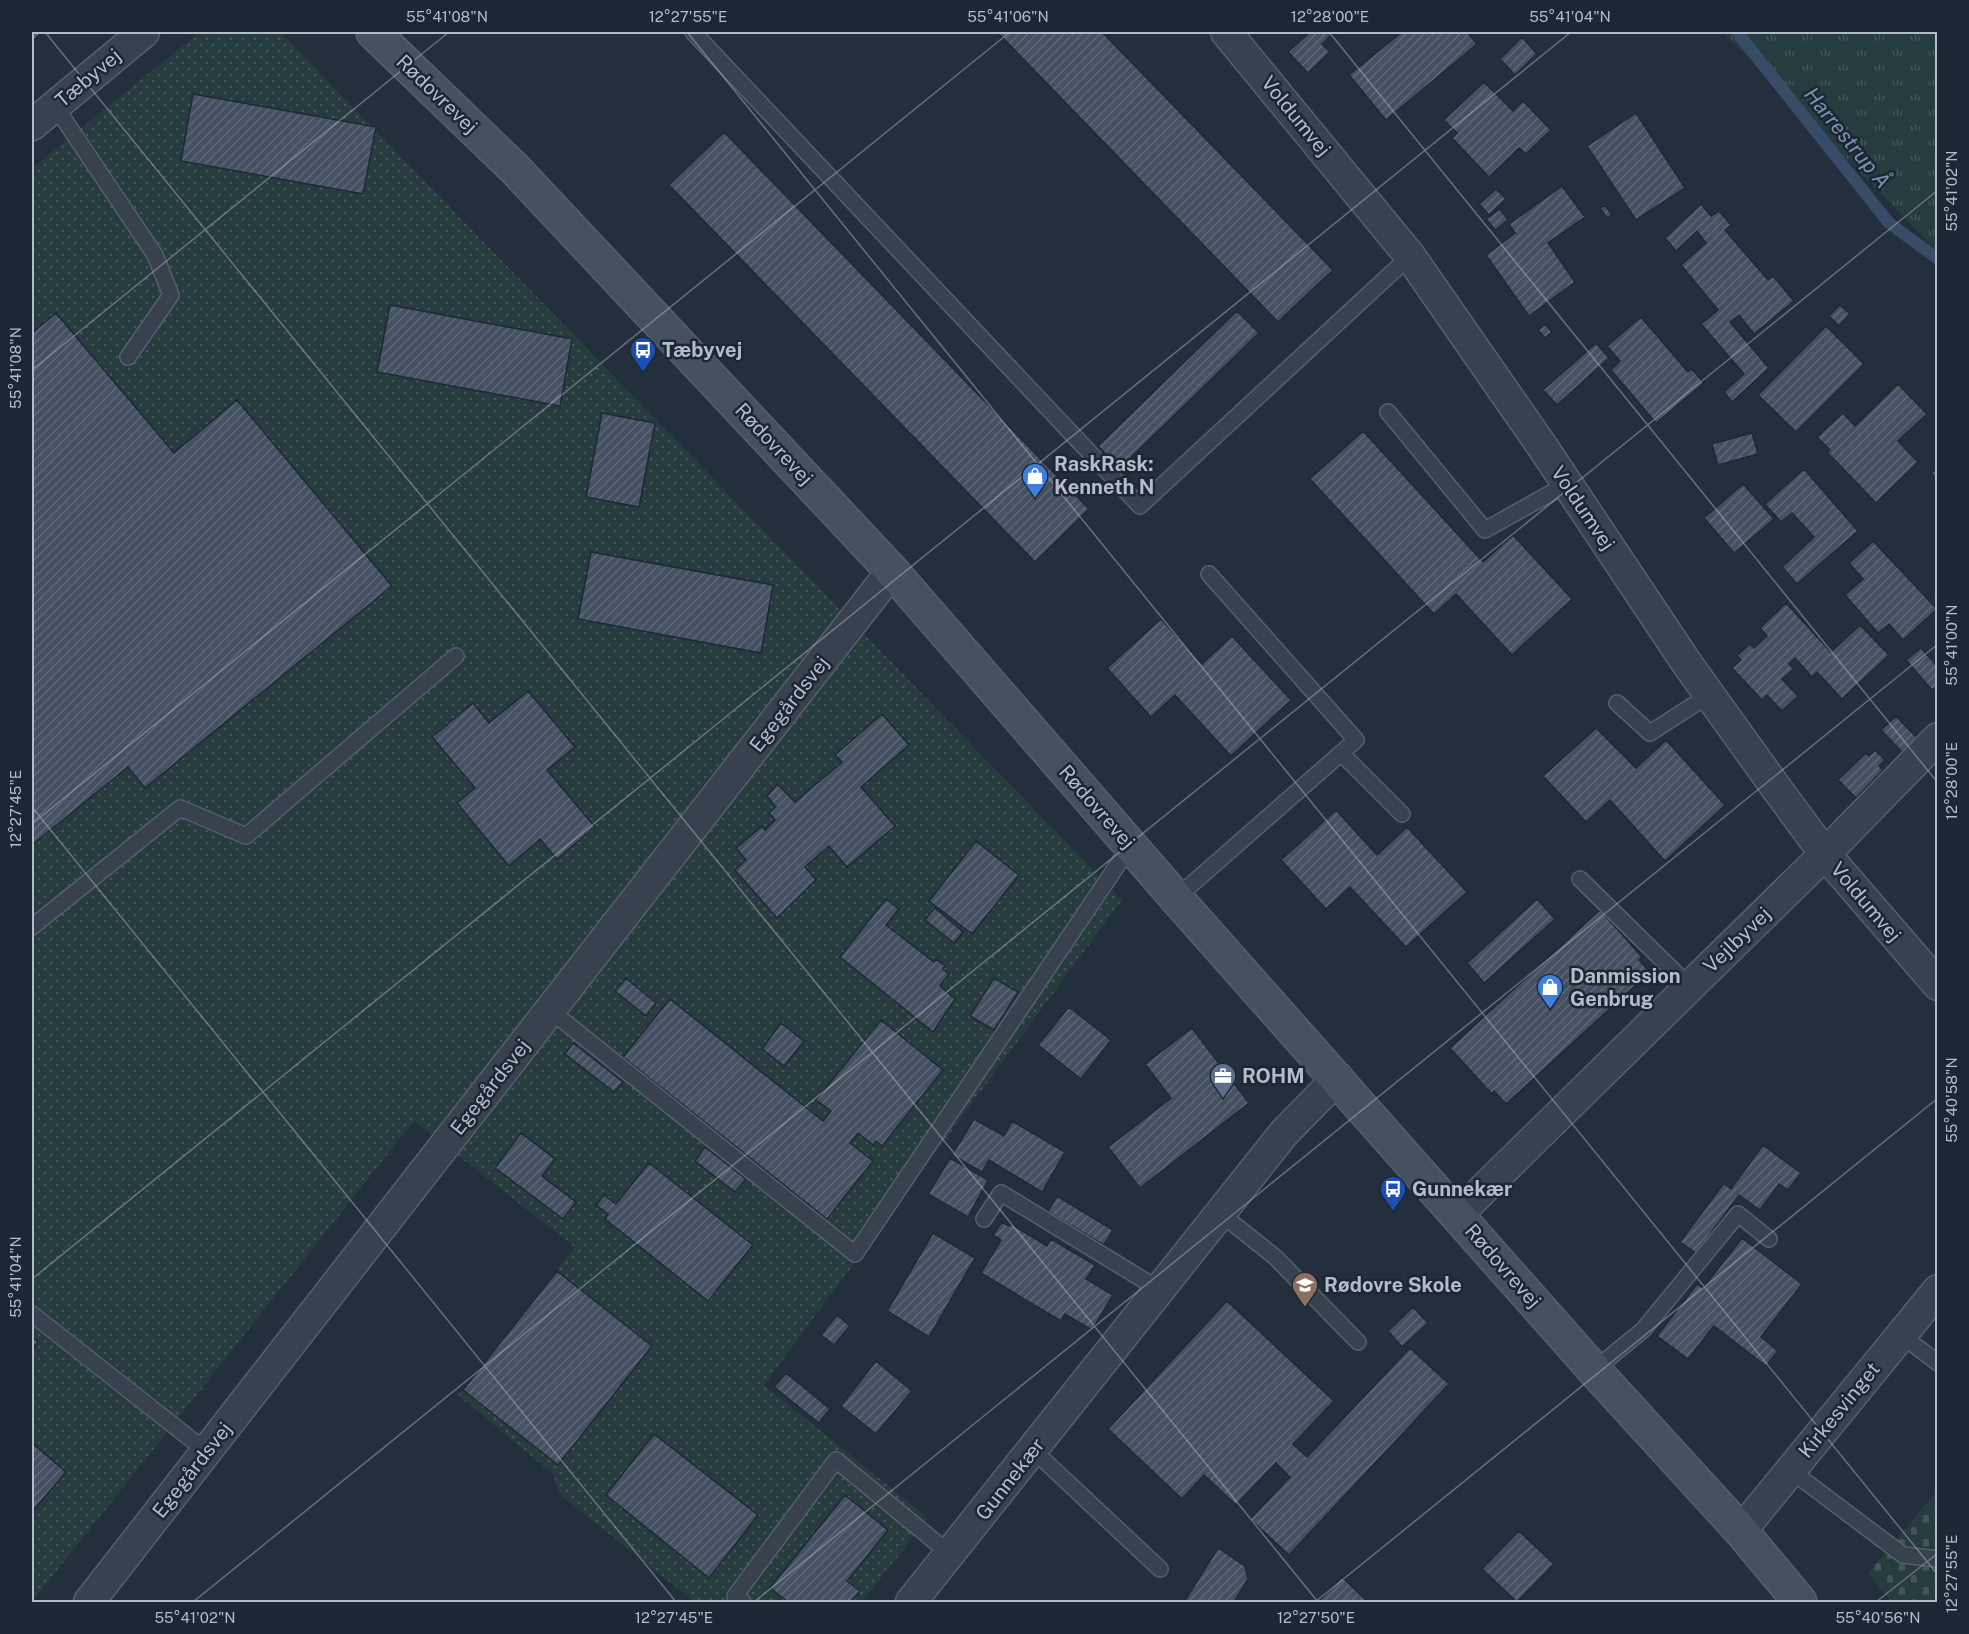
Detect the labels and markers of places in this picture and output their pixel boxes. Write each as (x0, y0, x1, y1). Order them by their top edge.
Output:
bus stop icon: Tæbyvej (628, 335, 658, 373)
place label: Tæbyvej (662, 338, 742, 362)
place label: RaskRask: Kenneth N (1054, 452, 1155, 499)
shop icon: RaskRask: Kenneth N (1020, 461, 1050, 499)
place label: Danmission Genbrug (1570, 964, 1681, 1011)
shop icon: Danmission Genbrug (1535, 972, 1565, 1010)
office icon: ROHM (1208, 1061, 1238, 1099)
place label: ROHM (1242, 1064, 1305, 1088)
bus stop icon: Gunnekær (1378, 1174, 1408, 1212)
place label: Gunnekær (1412, 1177, 1512, 1201)
school or university icon: Rødovre Skole (1290, 1270, 1320, 1308)
place label: Rødovre Skole (1324, 1273, 1462, 1297)

